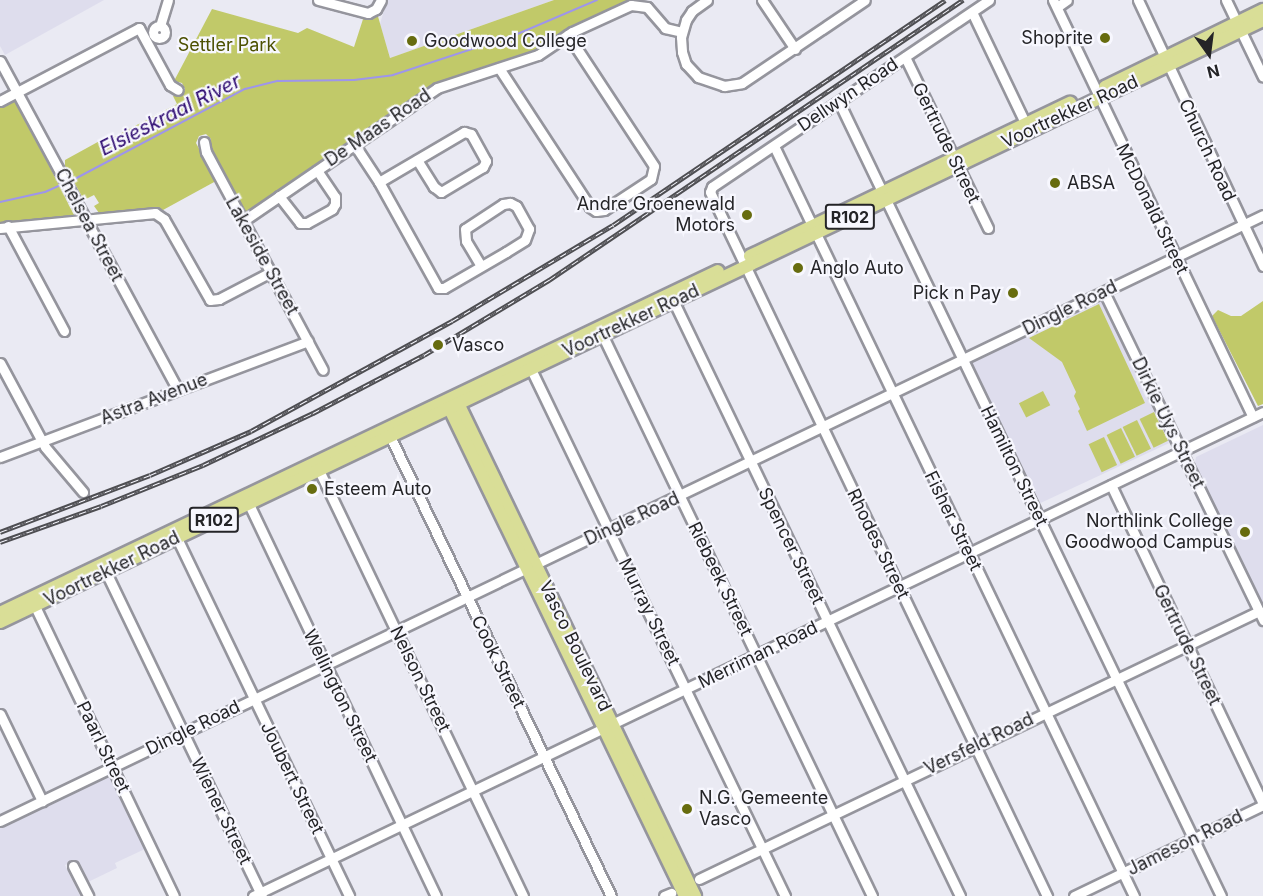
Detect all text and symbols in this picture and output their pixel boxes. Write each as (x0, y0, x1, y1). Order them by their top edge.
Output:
north arrow (1179, 24, 1239, 84)
place label: Shoprite (1021, 27, 1093, 49)
place label: Goodwood College (424, 30, 587, 52)
marker: Shoprite (1098, 31, 1112, 45)
park label: Settler Park (178, 34, 276, 56)
marker: Goodwood College (405, 34, 419, 48)
street label: Dellwyn Road (794, 54, 902, 136)
text: N (1205, 60, 1222, 83)
water label: Elsieskraal River (95, 69, 245, 161)
street label: Voortrekker Road (998, 71, 1142, 153)
street label: Gertrude Street (907, 79, 985, 207)
street label: De Maas Road (321, 85, 435, 171)
street label: Church Road (1174, 95, 1240, 205)
street label: McDonald Street (1111, 140, 1193, 278)
street label: Chelsea Street (50, 165, 128, 285)
place label: ABSA (1067, 172, 1115, 194)
marker: ABSA (1048, 176, 1062, 190)
street label: Lakeside Street (221, 193, 303, 319)
place label: Andre Groenewald Motors (577, 194, 735, 236)
road number: R102 (824, 204, 876, 230)
marker: Andre Groenewald Motors (740, 208, 754, 222)
place label: Anglo Auto (810, 257, 904, 279)
marker: Anglo Auto (791, 261, 805, 275)
street label: Dingle Road (1019, 276, 1121, 340)
street label: Voortrekker Road (559, 280, 703, 362)
place label: Pick n Pay (913, 282, 1001, 304)
marker: Pick n Pay (1006, 286, 1020, 300)
place label: Vasco (452, 334, 504, 356)
marker: Vasco (429, 336, 447, 354)
street label: Dirkie Uys Street (1127, 354, 1209, 492)
street label: Astra Avenue (97, 369, 211, 429)
street label: Hamilton Street (976, 402, 1052, 530)
street label: Fisher Street (920, 468, 986, 574)
place label: Esteem Auto (324, 478, 431, 500)
marker: Esteem Auto (305, 482, 319, 496)
street label: Spencer Street (753, 484, 829, 608)
street label: Rhodes Street (842, 485, 914, 603)
street label: Dingle Road (581, 488, 683, 550)
road number: R102 (188, 507, 240, 533)
place label: Northlink College Goodwood Campus (1065, 511, 1233, 554)
street label: Riebeek Street (683, 518, 757, 640)
marker: Northlink College Goodwood Campus (1238, 525, 1252, 539)
street label: Voortrekker Road (41, 527, 183, 611)
street label: Murray Street (614, 555, 684, 669)
street label: Vasco Boulevard (534, 577, 616, 715)
street label: Gertrude Street (1148, 581, 1226, 709)
street label: Cook Street (466, 612, 530, 712)
street label: Merriman Road (695, 617, 821, 693)
street label: Nelson Street (385, 622, 455, 736)
street label: Wellington Street (298, 626, 382, 766)
street label: Dingle Road (142, 696, 244, 760)
street label: Paarl Street (72, 698, 134, 796)
street label: Versfeld Road (921, 708, 1037, 780)
street label: Joubert Street (256, 718, 328, 838)
street label: Wiener Street (186, 754, 256, 868)
place label: N.G. Gemeente Vasco (699, 788, 828, 830)
marker: N.G. Gemeente Vasco (680, 802, 694, 816)
street label: Jameson Road (1124, 806, 1246, 880)

